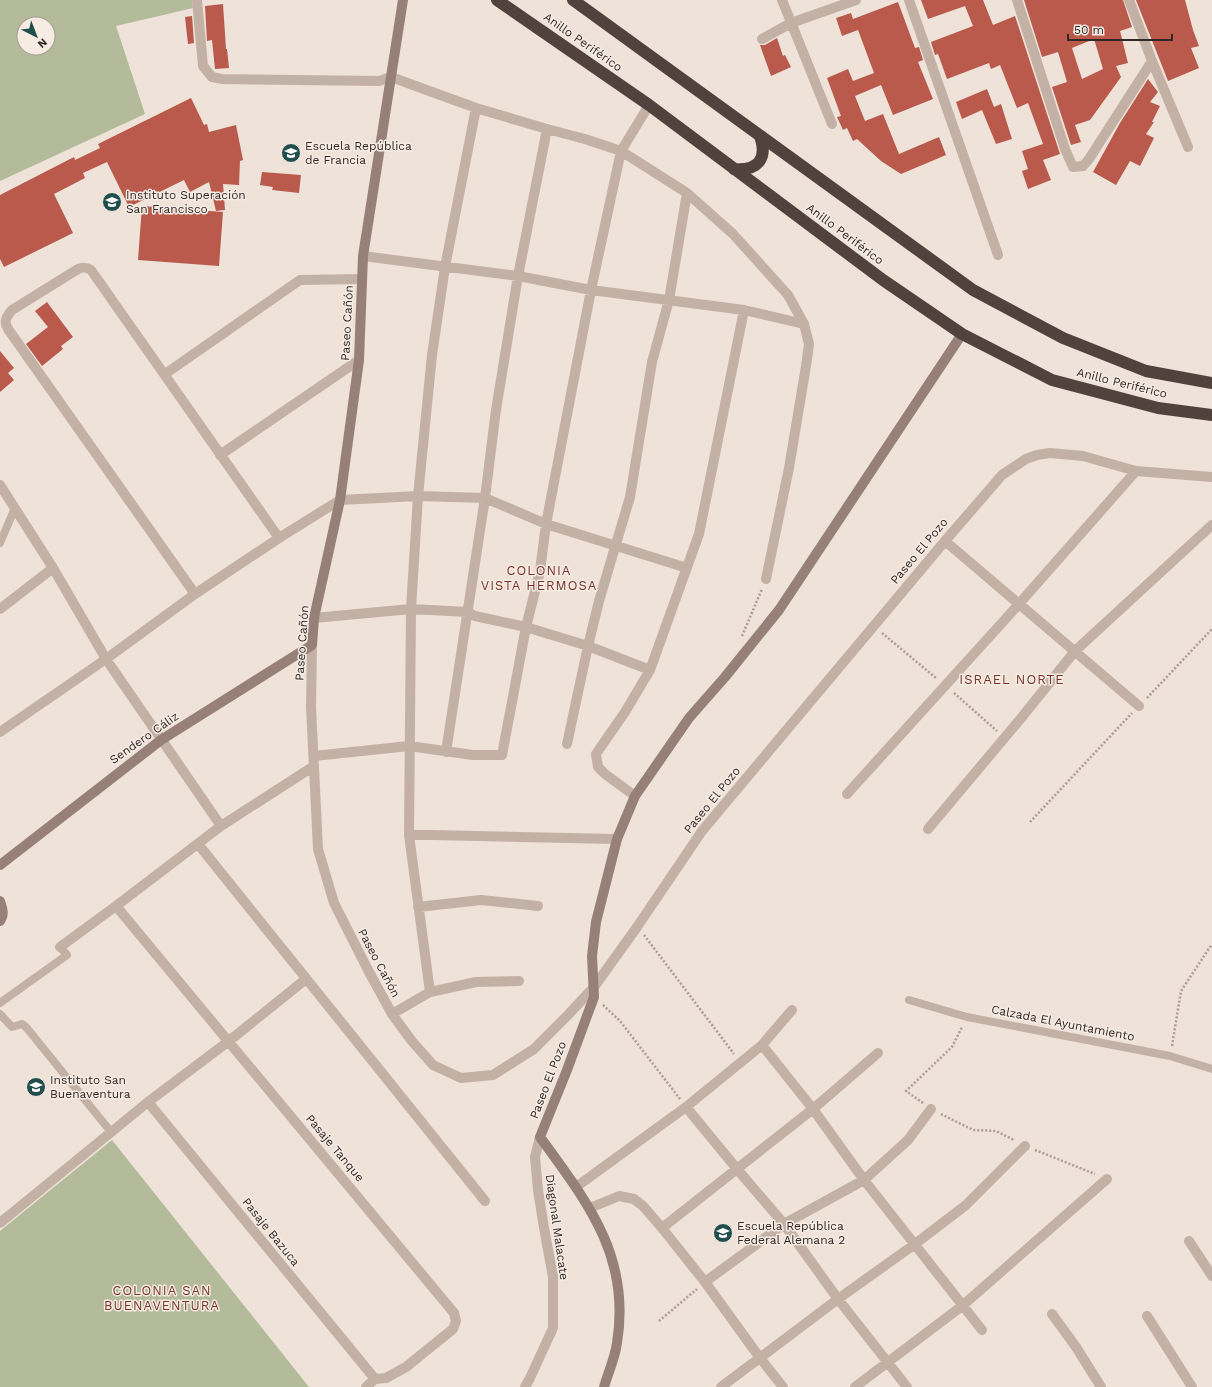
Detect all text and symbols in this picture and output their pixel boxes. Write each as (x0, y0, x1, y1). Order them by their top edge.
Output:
street label: Anillo Periférico (541, 10, 625, 74)
north arrow (16, 16, 56, 56)
scale bar (1068, 16, 1172, 42)
text: 50 m (1074, 23, 1104, 37)
text: N (35, 36, 50, 51)
place label: Escuela República de Francia (305, 139, 412, 167)
school or university icon: Escuela República de Francia (280, 142, 302, 164)
place label: Instituto Superación San Francisco (126, 188, 246, 216)
school or university icon: Instituto Superación San Francisco (101, 191, 123, 213)
street label: Anillo Periférico (804, 200, 886, 268)
street label: Paseo Cañón (338, 285, 356, 361)
street label: Anillo Periférico (1075, 365, 1169, 401)
street label: Paseo El Pozo (887, 515, 951, 587)
district label: COLONIA VISTA HERMOSA (481, 563, 597, 593)
street label: Paseo Cañón (292, 605, 312, 681)
district label: ISRAEL NORTE (959, 672, 1065, 687)
street label: Sendero Cáliz (107, 709, 181, 767)
street label: Paseo El Pozo (681, 764, 743, 836)
street label: Paseo Cañón (355, 926, 403, 1000)
street label: Calzada El Ayuntamiento (990, 1002, 1136, 1044)
street label: Paseo El Pozo (527, 1039, 569, 1121)
place label: Instituto San Buenaventura (50, 1073, 131, 1101)
school or university icon: Instituto San Buenaventura (25, 1076, 47, 1098)
street label: Pasaje Tanque (303, 1112, 367, 1184)
street label: Diagonal Malacate (543, 1173, 571, 1281)
street label: Pasaje Bazuca (239, 1195, 303, 1269)
place label: Escuela República Federal Alemana 2 (737, 1219, 845, 1247)
school or university icon: Escuela República Federal Alemana 2 (712, 1222, 734, 1244)
district label: COLONIA SAN BUENAVENTURA (104, 1283, 220, 1313)

